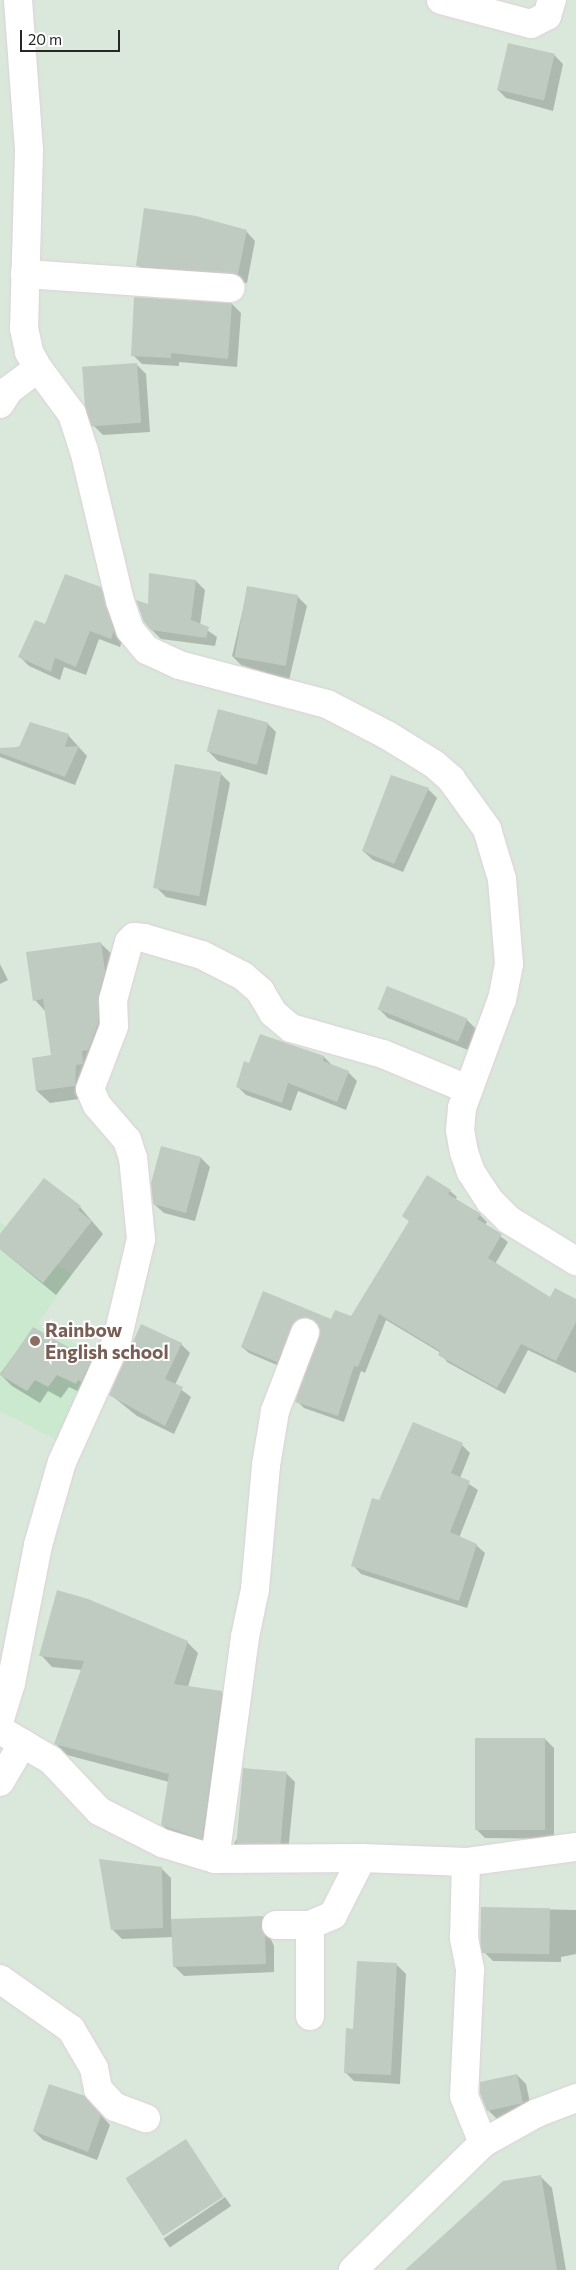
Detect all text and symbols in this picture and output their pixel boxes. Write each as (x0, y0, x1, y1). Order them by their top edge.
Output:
scale bar (22, 20, 122, 52)
text: 20 m (28, 30, 62, 48)
place label: Rainbow English school (45, 1319, 169, 1363)
marker: Rainbow English school (29, 1335, 41, 1347)

